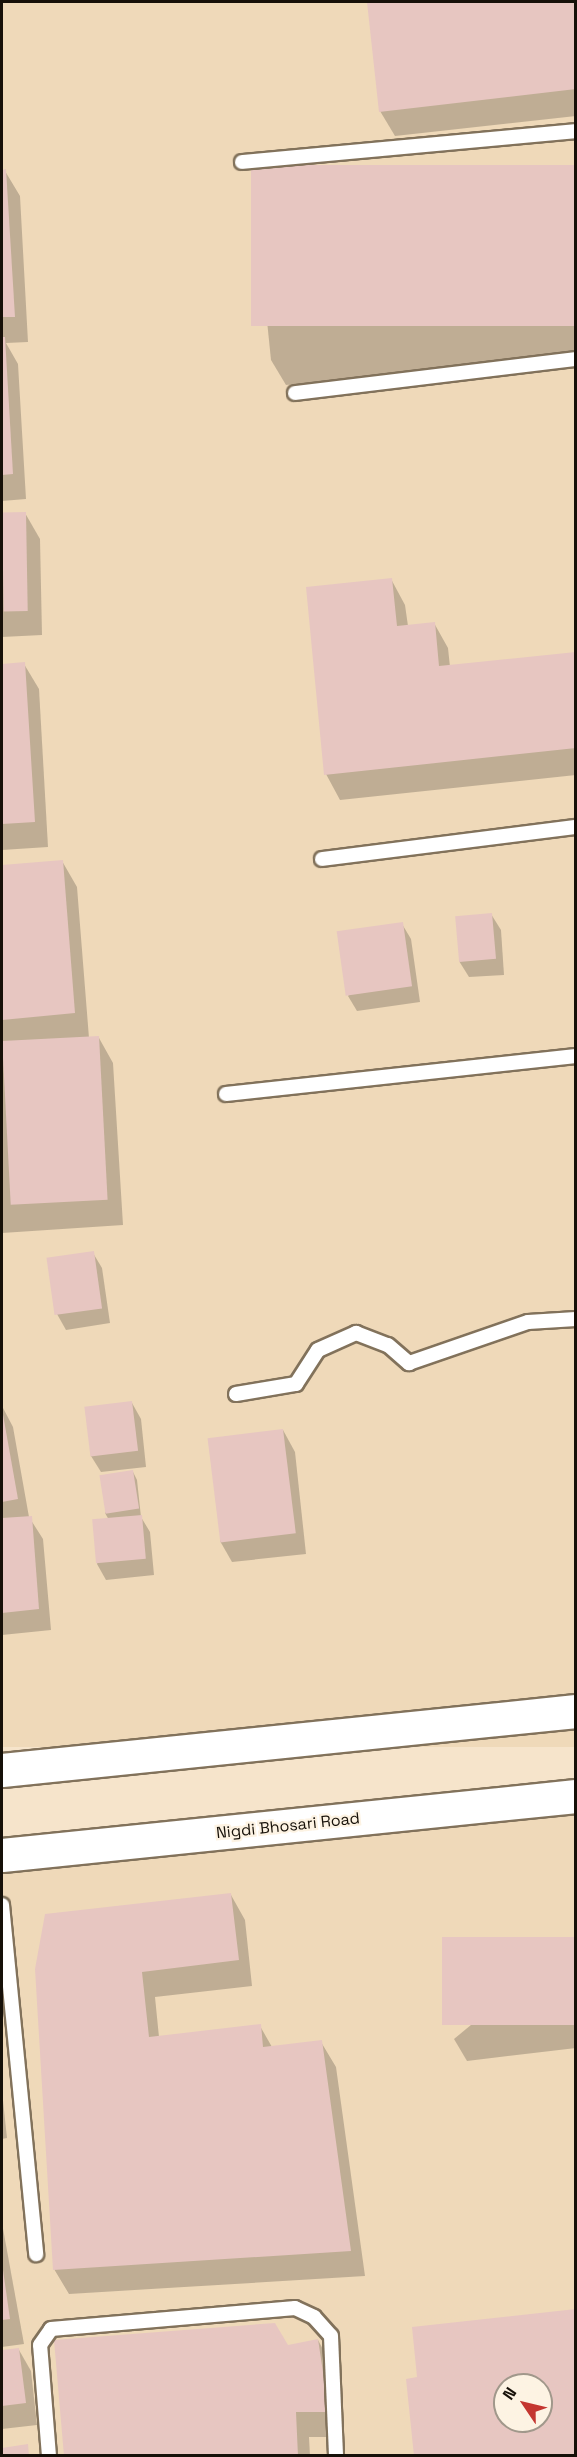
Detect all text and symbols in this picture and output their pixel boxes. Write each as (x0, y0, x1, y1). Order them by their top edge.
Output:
street label: Nigdi Bhosari Road (215, 1809, 361, 1843)
north arrow (493, 2373, 553, 2433)
text: N (498, 2383, 521, 2404)

